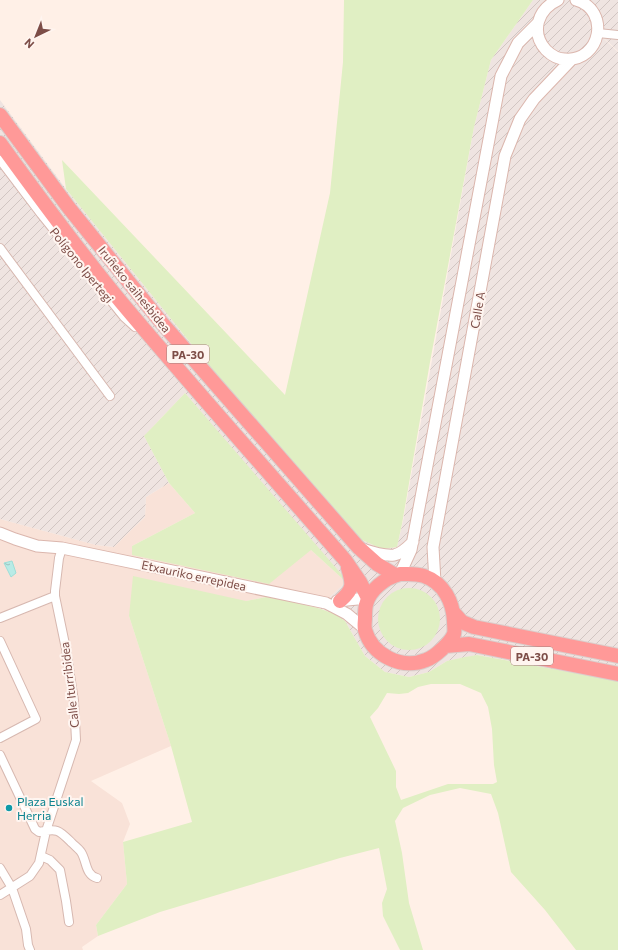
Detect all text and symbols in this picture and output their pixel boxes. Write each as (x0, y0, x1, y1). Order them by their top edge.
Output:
north arrow (16, 16, 56, 56)
text: N (21, 36, 36, 51)
street label: Polígono Ipertegi (47, 225, 117, 305)
street label: Iruñeko saihesbidea (96, 243, 174, 335)
street label: Calle A (467, 290, 487, 330)
road number: PA-30 (167, 345, 209, 363)
street label: Etxauriko errepidea (140, 557, 248, 593)
street label: Calle Iturribidea (57, 641, 81, 729)
road number: PA-30 (511, 647, 553, 665)
place label: Plaza Euskal Herria (17, 794, 84, 822)
marker: Plaza Euskal Herria (4, 803, 14, 813)

